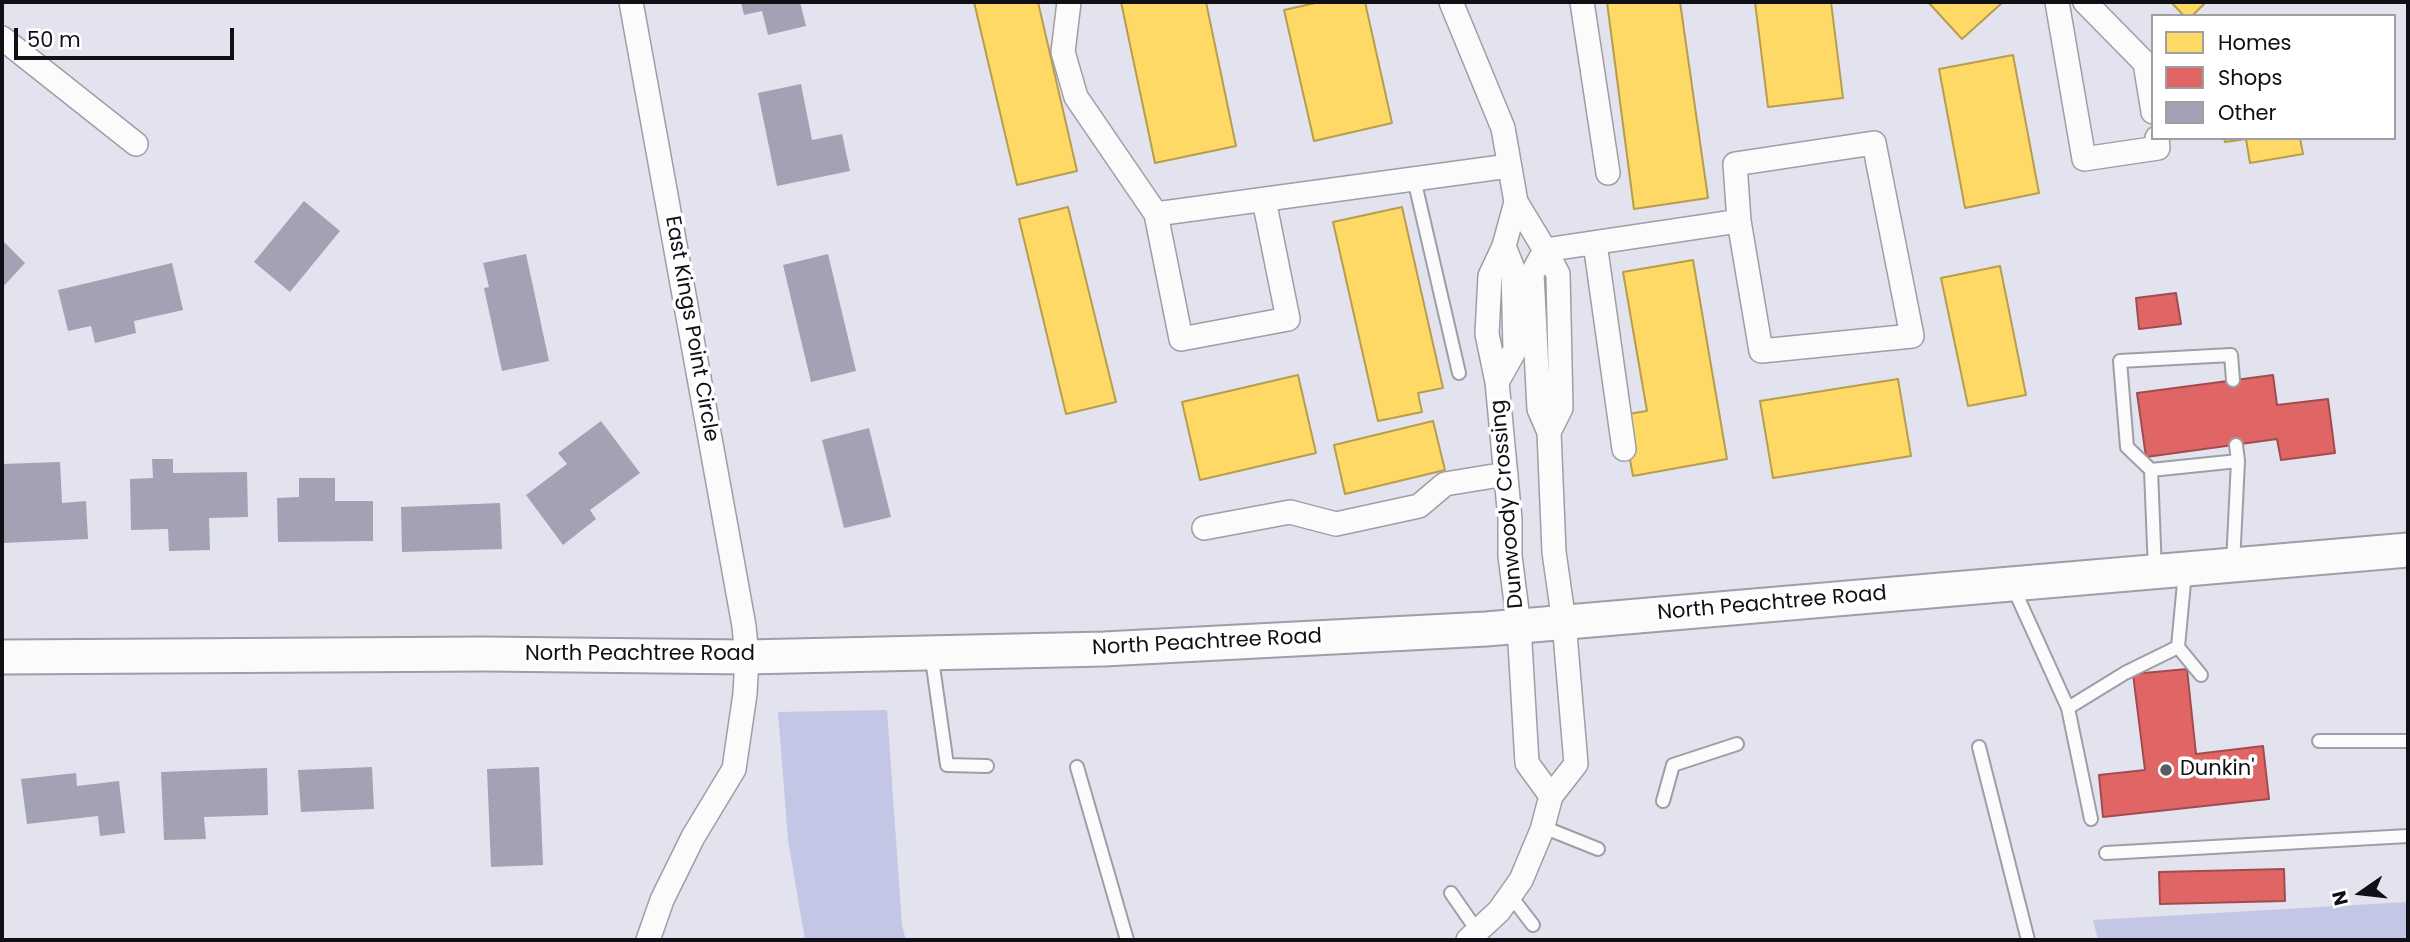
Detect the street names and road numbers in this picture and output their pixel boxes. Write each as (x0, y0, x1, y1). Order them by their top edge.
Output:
street label: East Kings Point Circle (659, 214, 723, 444)
street label: Dunwoody Crossing (1486, 398, 1530, 610)
street label: North Peachtree Road (1656, 581, 1888, 627)
street label: North Peachtree Road (1091, 624, 1323, 662)
street label: North Peachtree Road (525, 642, 755, 668)

